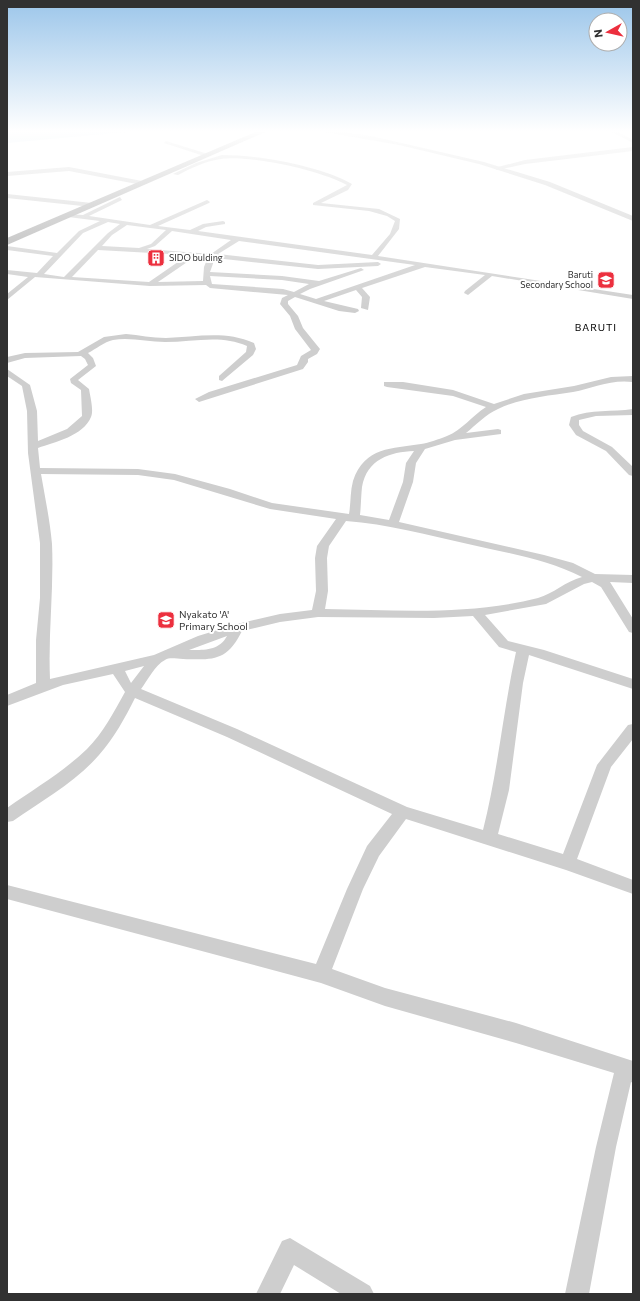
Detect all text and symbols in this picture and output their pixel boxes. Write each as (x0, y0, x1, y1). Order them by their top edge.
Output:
north arrow (588, 12, 628, 52)
text: N (591, 28, 605, 38)
building icon: SIDO bulding (146, 248, 166, 268)
place label: SIDO bulding (169, 252, 223, 263)
place label: Baruti Secondary School (520, 269, 593, 290)
school or university icon: Baruti Secondary School (596, 270, 616, 290)
district label: BARUTI (575, 321, 617, 333)
place label: Nyakato 'A' Primary School (179, 608, 248, 632)
school or university icon: Nyakato 'A' Primary School (156, 610, 176, 630)

